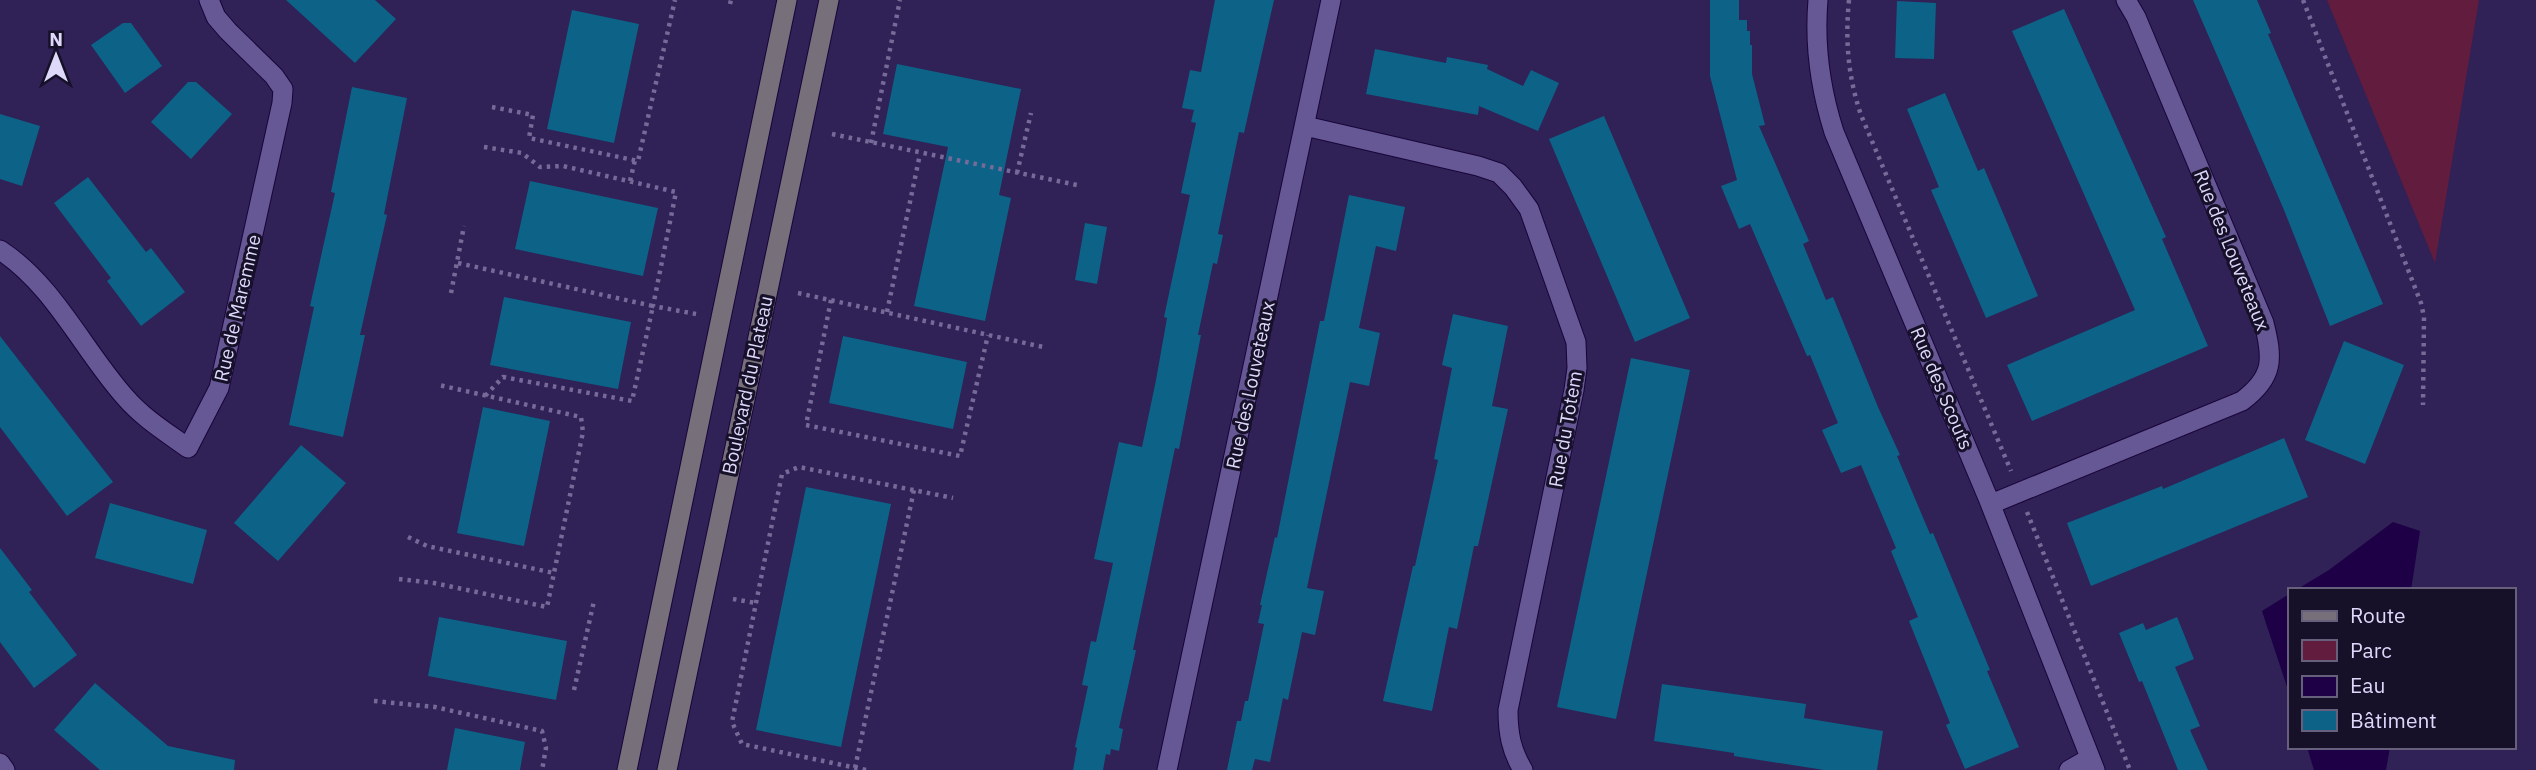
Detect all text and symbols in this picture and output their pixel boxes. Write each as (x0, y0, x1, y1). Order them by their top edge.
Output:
north arrow (21, 21, 91, 91)
text: N (49, 27, 63, 51)
street label: Rue des Louveteaux (2189, 166, 2275, 334)
street label: Rue de Maremme (208, 232, 266, 384)
street label: Boulevard du Plateau (716, 293, 778, 477)
street label: Rue des Louveteaux (1220, 298, 1280, 471)
street label: Rue des Scouts (1905, 323, 1979, 453)
street label: Rue du Totem (1543, 369, 1587, 489)
legend (2288, 588, 2515, 749)
text: Route (2350, 601, 2406, 629)
text: Parc (2350, 636, 2392, 664)
text: Eau (2350, 671, 2385, 699)
text: Bâtiment (2350, 706, 2437, 734)

